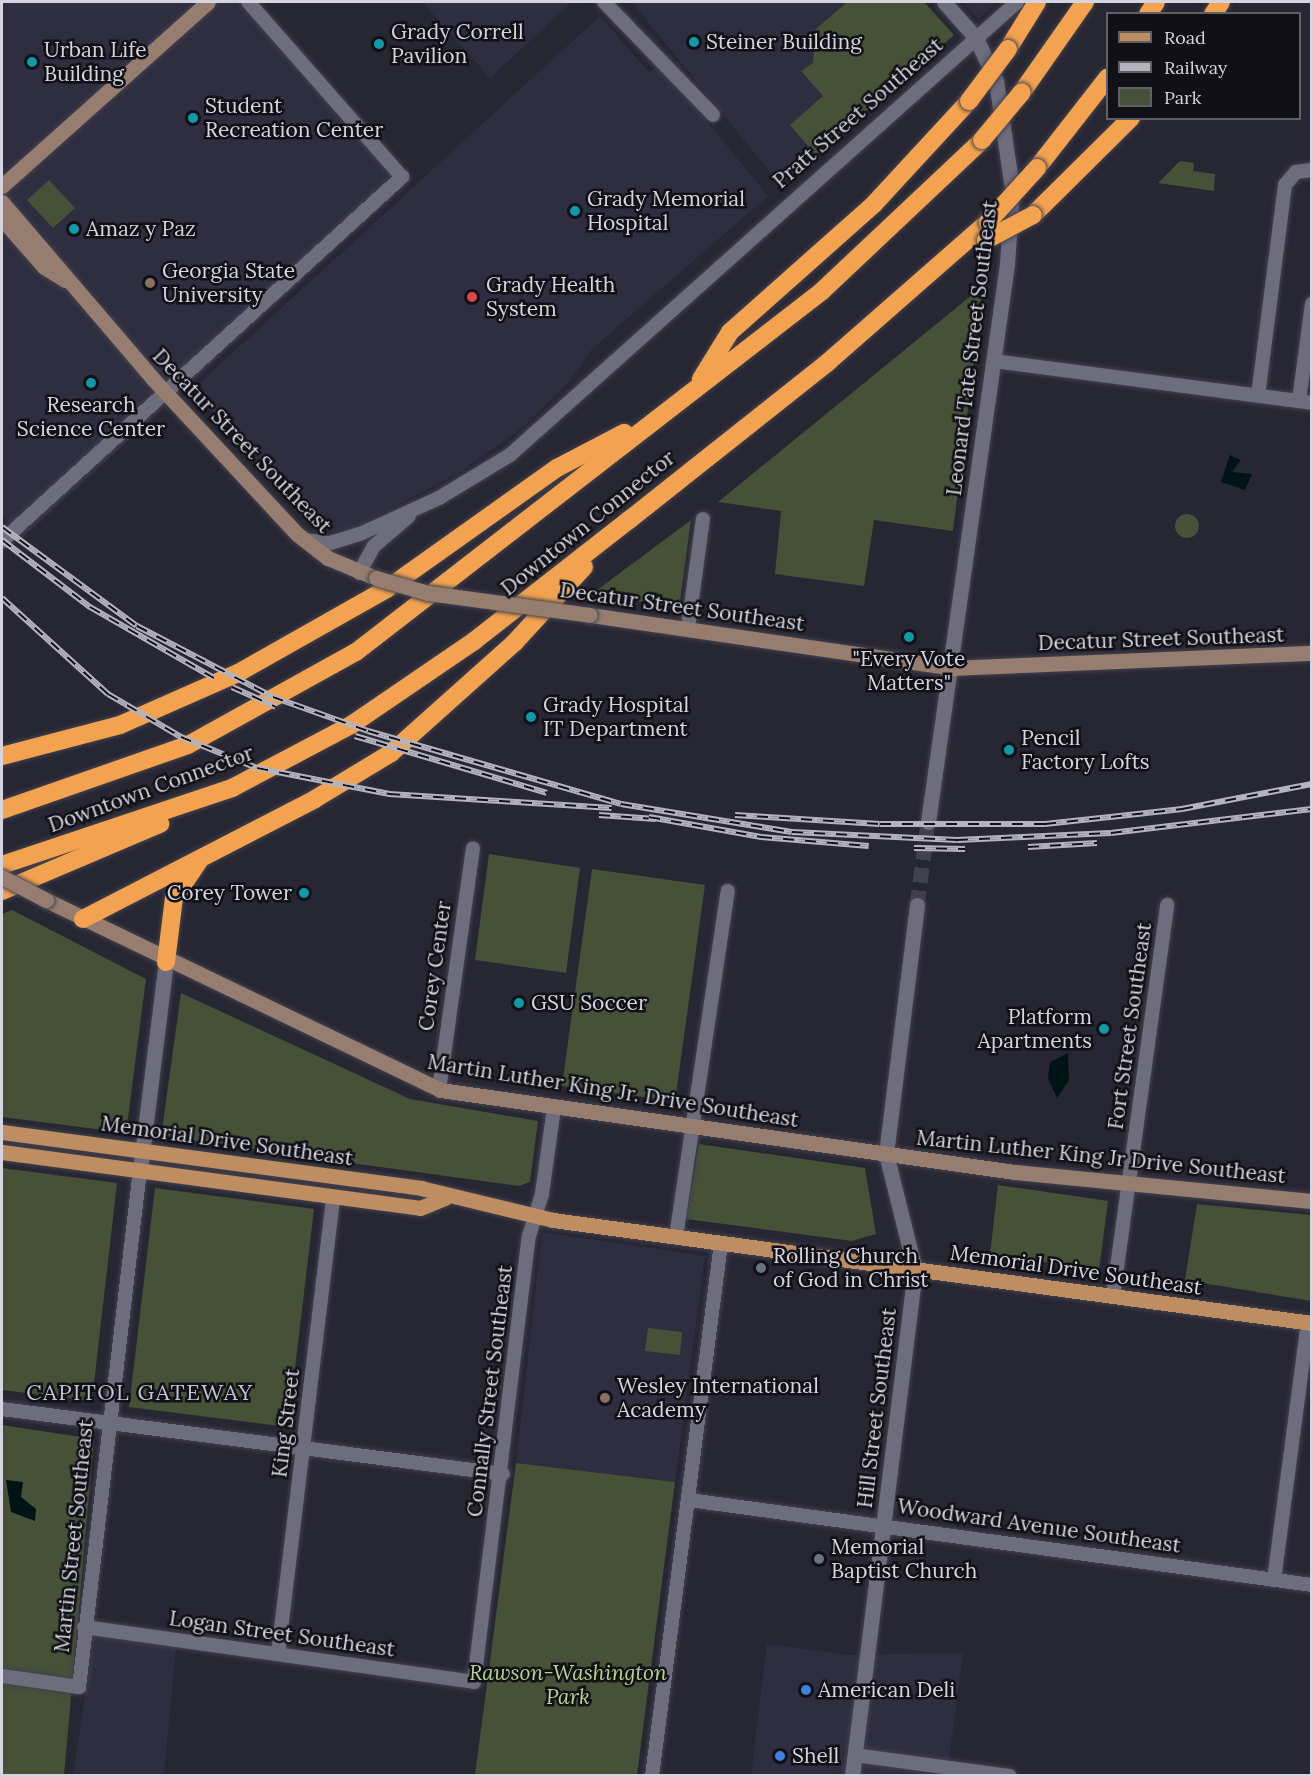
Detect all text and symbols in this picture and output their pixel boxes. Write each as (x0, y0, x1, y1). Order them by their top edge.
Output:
legend (1106, 12, 1301, 120)
place label: Grady Correll Pavilion (391, 19, 524, 69)
text: Road (1164, 26, 1206, 49)
place label: Steiner Building (706, 29, 862, 55)
street label: Pratt Street Southeast (768, 32, 948, 194)
marker: Steiner Building (687, 35, 701, 49)
place label: Urban Life Building (44, 37, 147, 87)
marker: Grady Correll Pavilion (372, 37, 386, 51)
marker: Urban Life Building (25, 55, 39, 69)
text: Railway (1164, 56, 1227, 79)
text: Park (1164, 86, 1201, 109)
place label: Student Recreation Center (205, 93, 383, 143)
marker: Student Recreation Center (186, 111, 200, 125)
place label: Grady Memorial Hospital (587, 186, 745, 236)
street label: Leonard Tate Street Southeast (941, 199, 1003, 497)
marker: Grady Memorial Hospital (568, 204, 582, 218)
place label: Amaz y Paz (86, 216, 196, 242)
marker: Amaz y Paz (67, 222, 81, 236)
place label: Georgia State University (162, 258, 295, 308)
place label: Grady Health System (486, 272, 615, 322)
marker: Georgia State University (143, 276, 157, 290)
marker: Grady Health System (463, 288, 481, 306)
street label: Decatur Street Southeast (147, 344, 337, 538)
marker: Research Science Center (84, 376, 98, 390)
place label: Research Science Center (17, 392, 165, 442)
street label: Downtown Connector (496, 445, 680, 601)
street label: Decatur Street Southeast (558, 577, 806, 637)
street label: Decatur Street Southeast (1037, 622, 1285, 656)
marker: "Every Vote Matters" (902, 630, 916, 644)
place label: "Every Vote Matters" (853, 646, 965, 696)
place label: Grady Hospital IT Department (543, 692, 689, 742)
marker: Grady Hospital IT Department (524, 710, 538, 724)
place label: Pencil Factory Lofts (1021, 725, 1150, 775)
street label: Downtown Connector (45, 740, 257, 838)
marker: Pencil Factory Lofts (1002, 743, 1016, 757)
place label: Corey Tower (167, 880, 292, 906)
marker: Corey Tower (297, 886, 311, 900)
street label: Corey Center (413, 899, 457, 1033)
street label: Fort Street Southeast (1103, 921, 1157, 1131)
place label: GSU Soccer (531, 990, 647, 1016)
marker: GSU Soccer (512, 996, 526, 1010)
place label: Platform Apartments (978, 1004, 1092, 1054)
marker: Platform Apartments (1097, 1022, 1111, 1036)
street label: Martin Luther King Jr. Drive Southeast (426, 1049, 800, 1133)
street label: Memorial Drive Southeast (99, 1111, 355, 1171)
street label: Martin Luther King Jr Drive Southeast (915, 1125, 1287, 1189)
street label: Memorial Drive Southeast (948, 1240, 1204, 1300)
place label: Rolling Church of God in Christ (773, 1243, 928, 1293)
marker: Rolling Church of God in Christ (754, 1261, 768, 1275)
street label: Connally Street Southeast (462, 1264, 518, 1518)
street label: Hill Street Southeast (852, 1306, 902, 1510)
street label: King Street (267, 1367, 305, 1479)
place label: Wesley International Academy (617, 1373, 819, 1423)
district label: CAPITOL GATEWAY (26, 1380, 254, 1406)
marker: Wesley International Academy (598, 1391, 612, 1405)
street label: Martin Street Southeast (49, 1418, 99, 1654)
street label: Woodward Avenue Southeast (896, 1494, 1182, 1558)
place label: Memorial Baptist Church (831, 1534, 977, 1584)
marker: Memorial Baptist Church (812, 1552, 826, 1566)
street label: Logan Street Southeast (168, 1606, 396, 1662)
park label: Rawson-Washington Park (469, 1660, 667, 1710)
place label: American Deli (818, 1677, 955, 1703)
marker: American Deli (799, 1683, 813, 1697)
place label: Shell (792, 1743, 839, 1769)
marker: Shell (773, 1749, 787, 1763)

